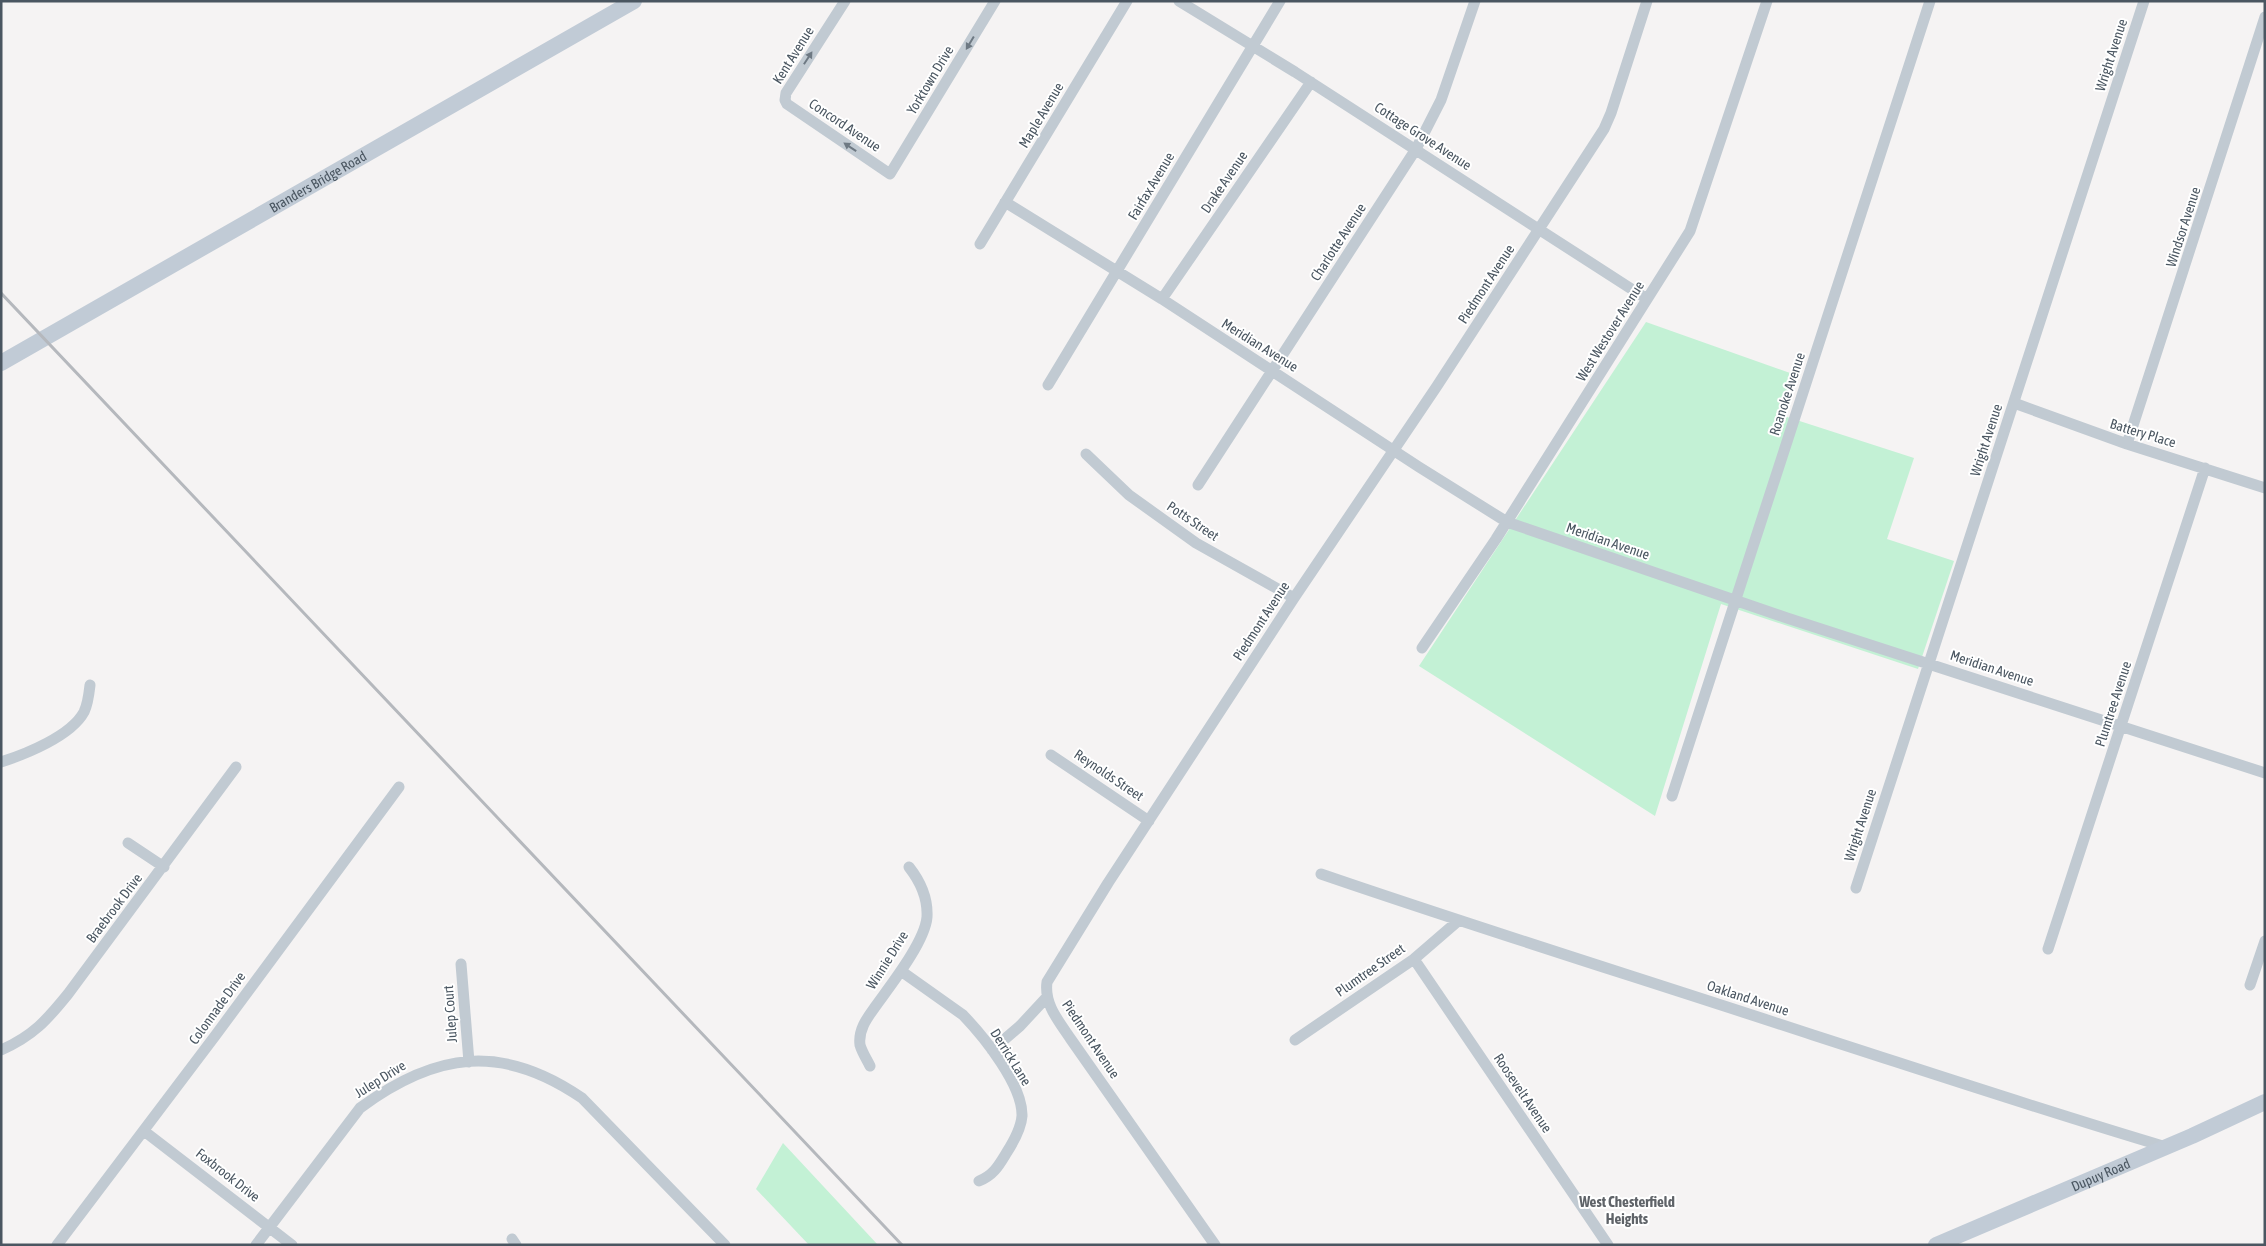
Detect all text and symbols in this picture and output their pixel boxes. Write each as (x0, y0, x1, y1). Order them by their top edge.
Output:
street label: Wright Avenue (2092, 17, 2130, 93)
street label: Kent Avenue (769, 23, 817, 87)
one-way arrow (965, 36, 974, 49)
street label: Yorktown Drive (903, 43, 957, 117)
one-way arrow (804, 51, 813, 65)
street label: Maple Avenue (1015, 80, 1067, 150)
street label: Concord Avenue (806, 95, 884, 155)
street label: Cottage Grove Avenue (1372, 99, 1474, 173)
one-way arrow (843, 142, 857, 152)
street label: Branders Bridge Road (266, 148, 369, 216)
street label: Drake Avenue (1197, 148, 1251, 216)
street label: Fairfax Avenue (1125, 149, 1177, 223)
street label: Windsor Avenue (2163, 185, 2203, 269)
street label: Charlotte Avenue (1307, 200, 1369, 284)
street label: Piedmont Avenue (1455, 242, 1517, 326)
street label: West Westover Avenue (1573, 278, 1647, 384)
street label: Meridian Avenue (1219, 315, 1301, 375)
street label: Roanoke Avenue (1766, 350, 1808, 438)
street label: Wright Avenue (1967, 402, 2005, 478)
street label: Battery Place (2108, 415, 2178, 451)
street label: Potts Street (1164, 498, 1222, 544)
street label: Meridian Avenue (1564, 519, 1652, 563)
street label: Piedmont Avenue (1230, 579, 1292, 663)
street label: Meridian Avenue (1948, 647, 2036, 689)
street label: Plumtree Avenue (2092, 659, 2134, 749)
street label: Reynolds Street (1071, 746, 1147, 804)
street label: Wright Avenue (1841, 787, 1879, 863)
street label: Braebrook Drive (83, 870, 145, 946)
street label: Winnie Drive (863, 928, 911, 992)
street label: Plumtree Street (1332, 940, 1408, 1000)
street label: Colonnade Drive (185, 969, 249, 1047)
street label: Oakland Avenue (1705, 977, 1791, 1019)
street label: Julep Court (440, 985, 460, 1043)
street label: Piedmont Avenue (1059, 997, 1123, 1081)
street label: Derrick Lane (987, 1026, 1035, 1088)
street label: Roosevelt Avenue (1491, 1051, 1555, 1135)
street label: Julep Drive (352, 1057, 408, 1101)
street label: Foxbrook Drive (193, 1145, 263, 1205)
street label: Dupuy Road (2069, 1155, 2133, 1194)
district label: West Chesterfield Heights (1578, 1193, 1675, 1227)

